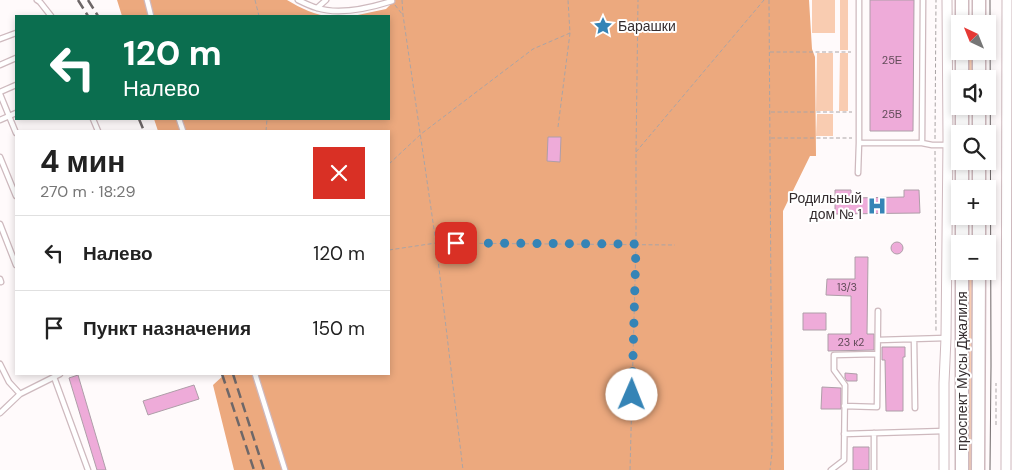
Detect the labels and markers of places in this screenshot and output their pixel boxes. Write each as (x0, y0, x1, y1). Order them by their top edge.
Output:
place icon: Барашки (592, 15, 614, 37)
place label: Барашки (618, 17, 676, 35)
place label: Родильный дом № 1 (789, 189, 862, 223)
hospital icon: Родильный дом № 1 (866, 195, 888, 217)
pin (435, 222, 477, 264)

